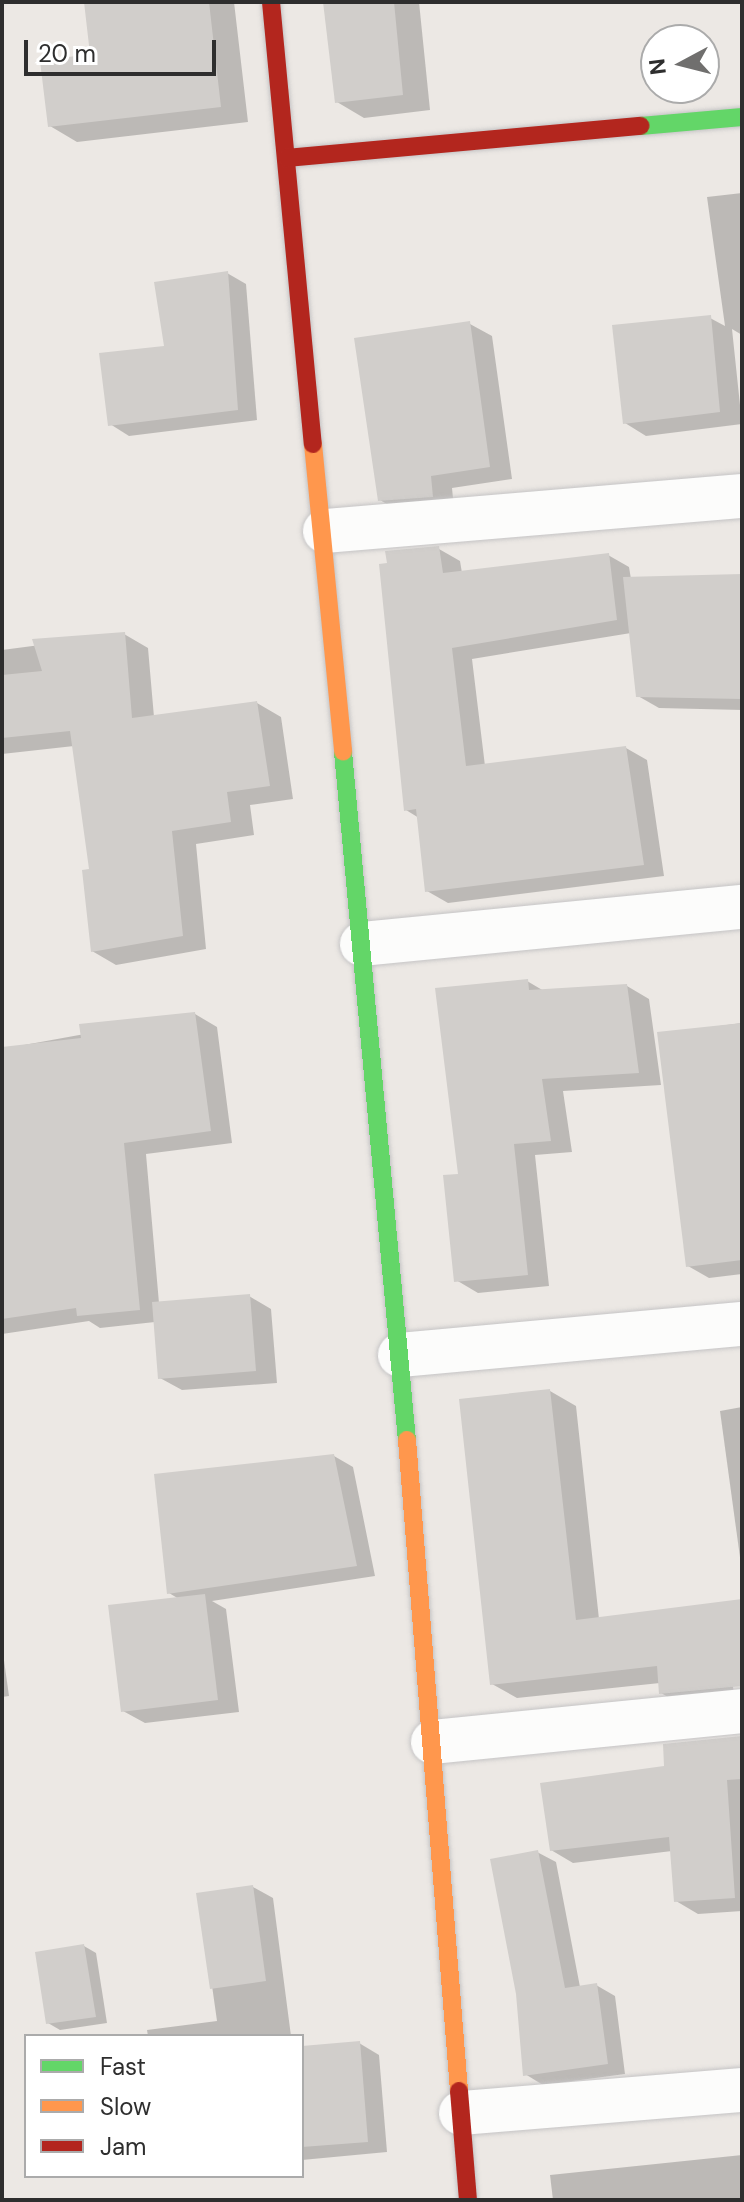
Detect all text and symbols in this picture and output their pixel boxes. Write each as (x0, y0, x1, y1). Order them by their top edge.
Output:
scale bar (28, 24, 220, 74)
north arrow (640, 24, 720, 104)
text: 20 m (38, 38, 96, 69)
text: N (642, 57, 673, 76)
legend (24, 2034, 304, 2178)
text: Fast (100, 2051, 146, 2082)
text: Slow (100, 2091, 151, 2122)
text: Jam (100, 2131, 146, 2162)

